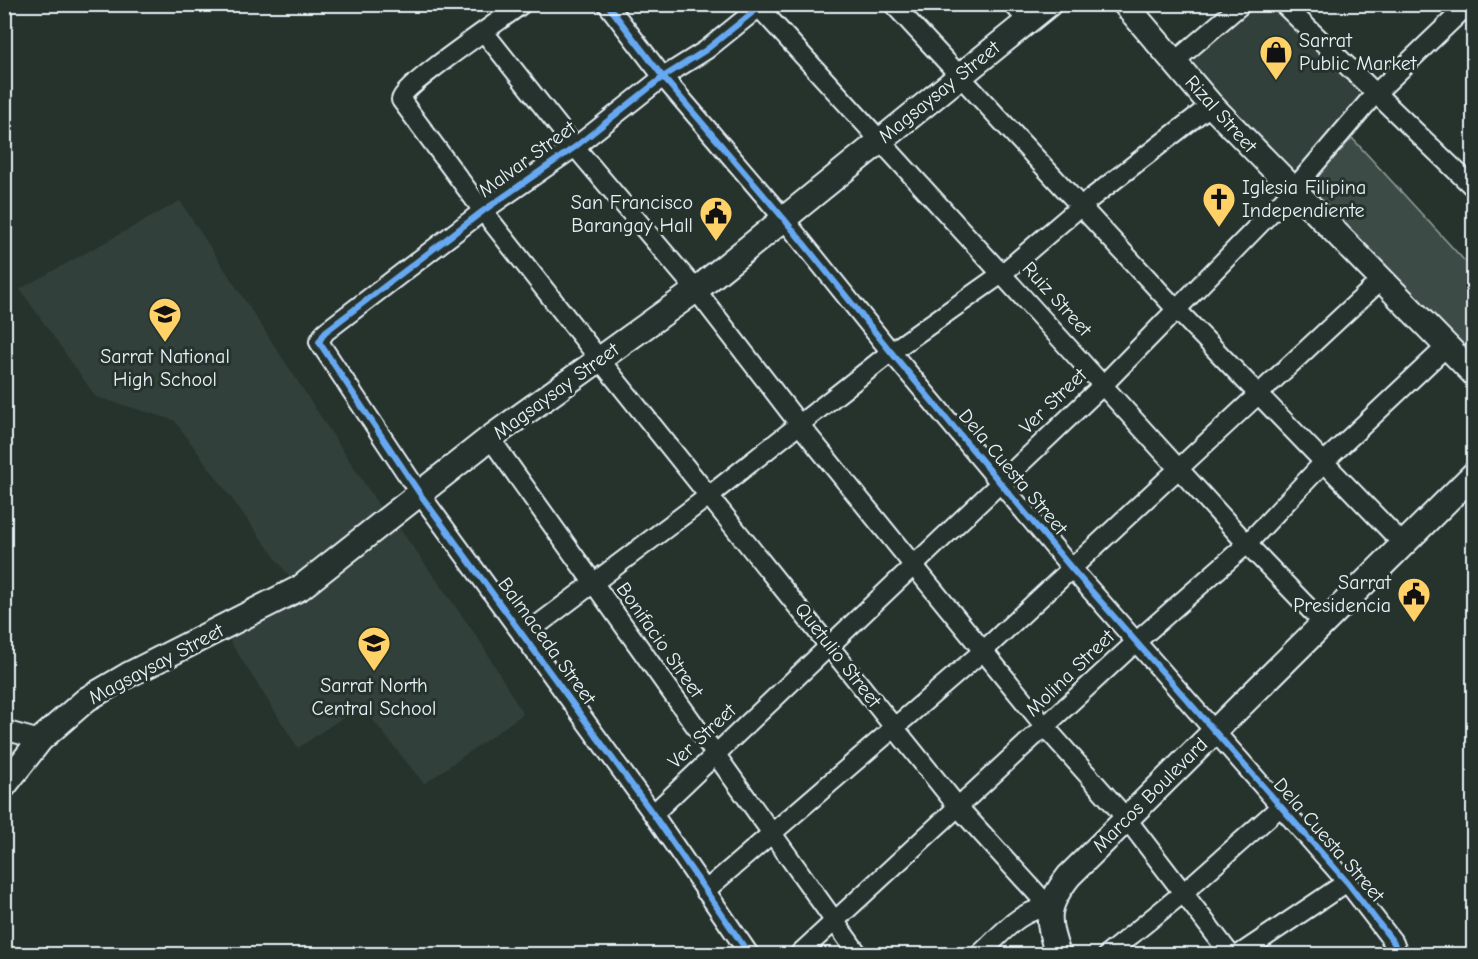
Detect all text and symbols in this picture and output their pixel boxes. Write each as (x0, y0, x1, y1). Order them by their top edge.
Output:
place label: Sarrat Public Market (1299, 29, 1418, 75)
shop icon: Sarrat Public Market (1258, 34, 1294, 81)
street label: Magsaysay Street (874, 35, 1005, 148)
street label: Rizal Street (1180, 71, 1263, 158)
street label: Malvar Street (474, 115, 581, 202)
place label: Iglesia Filipina Independiente (1242, 176, 1366, 222)
church icon: Iglesia Filipina Independiente (1201, 181, 1237, 228)
place label: San Francisco Barangay Hall (571, 191, 693, 237)
public building icon: San Francisco Barangay Hall (698, 195, 734, 242)
street label: Ruiz Street (1018, 257, 1097, 342)
school or university icon: Sarrat National High School (147, 296, 183, 343)
street label: Magsaysay Street (489, 337, 624, 444)
place label: Sarrat National High School (100, 345, 230, 391)
street label: Ver Street (1015, 363, 1092, 439)
street label: Dela Cuesta Street (954, 404, 1073, 541)
place label: Sarrat Presidencia (1293, 571, 1392, 617)
street label: Balmaceda Street (493, 573, 602, 710)
public building icon: Sarrat Presidencia (1396, 576, 1432, 623)
street label: Bonifacio Street (612, 578, 709, 703)
street label: Quetulio Street (790, 598, 887, 713)
street label: Magsaysay Street (85, 618, 229, 709)
street label: Molina Street (1021, 624, 1120, 721)
school or university icon: Sarrat North Central School (356, 625, 392, 672)
place label: Sarrat North Central School (312, 674, 436, 720)
street label: Ver Street (663, 698, 742, 773)
street label: Marcos Boulevard (1088, 733, 1212, 857)
street label: Dela Cuesta Street (1269, 773, 1390, 908)

